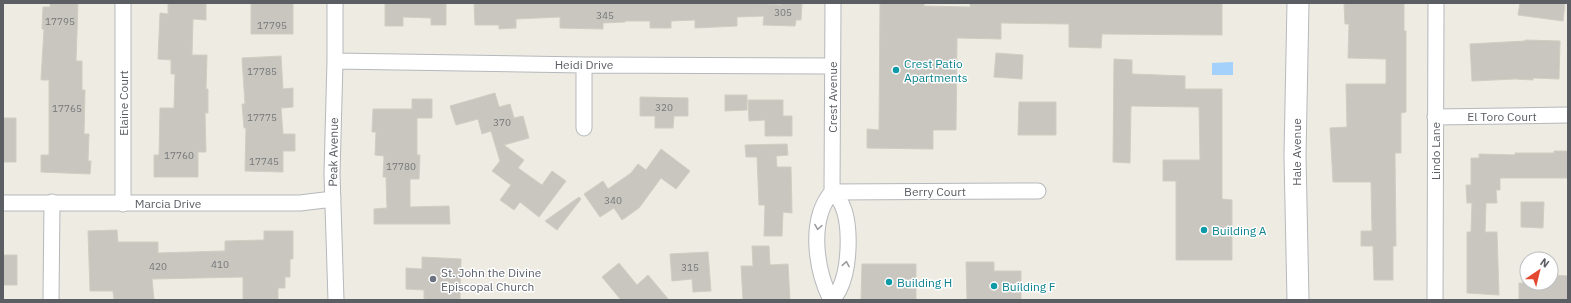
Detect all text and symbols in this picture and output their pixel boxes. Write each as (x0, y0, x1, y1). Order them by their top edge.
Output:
house number: 305 (774, 6, 792, 19)
house number: 345 (596, 9, 614, 22)
house number: 17795 (45, 15, 75, 28)
house number: 17795 (257, 19, 287, 32)
place label: Crest Patio Apartments (904, 56, 968, 85)
street label: Heidi Drive (555, 57, 614, 72)
street label: Crest Avenue (825, 61, 840, 133)
house number: 17785 (247, 65, 277, 78)
marker: Crest Patio Apartments (891, 65, 901, 75)
street label: Elaine Court (116, 70, 131, 136)
house number: 320 (655, 101, 673, 114)
house number: 17765 (52, 102, 82, 115)
street label: El Toro Court (1467, 109, 1537, 124)
house number: 17775 (247, 111, 277, 124)
house number: 370 (493, 116, 511, 129)
street label: Peak Avenue (325, 117, 341, 187)
street label: Hale Avenue (1289, 118, 1304, 186)
street label: Lindo Lane (1428, 122, 1443, 180)
house number: 17760 (164, 149, 194, 162)
house number: 17745 (249, 155, 279, 168)
house number: 17780 (386, 160, 416, 173)
street label: Berry Court (904, 184, 966, 199)
house number: 340 (604, 194, 622, 207)
street label: Marcia Drive (135, 196, 202, 211)
place label: Building A (1212, 223, 1267, 238)
one-way arrow (814, 224, 823, 231)
marker: Building A (1199, 225, 1209, 235)
north arrow (1519, 251, 1559, 291)
text: N (1537, 255, 1552, 271)
house number: 410 (211, 258, 229, 271)
house number: 420 (149, 260, 167, 273)
house number: 315 (681, 261, 699, 274)
one-way arrow (841, 261, 850, 268)
place label: St. John the Divine Episcopal Church (441, 265, 542, 294)
marker: St. John the Divine Episcopal Church (428, 274, 438, 284)
place label: Building H (897, 275, 952, 290)
marker: Building H (884, 277, 894, 287)
place label: Building F (1002, 279, 1056, 294)
marker: Building F (989, 281, 999, 291)

